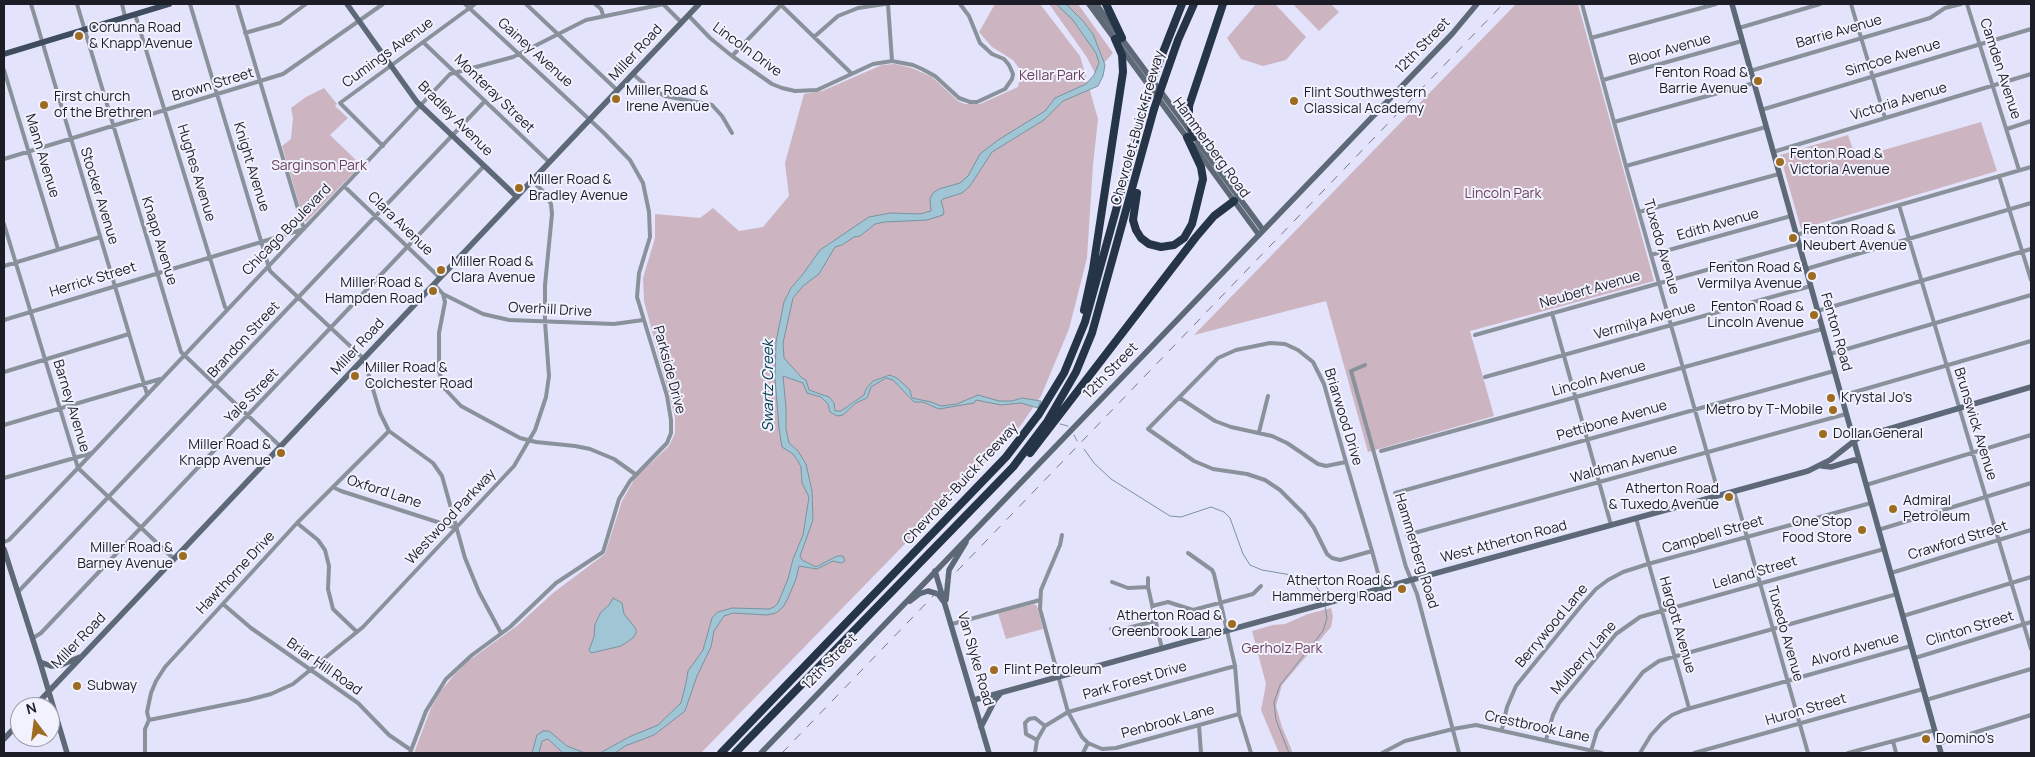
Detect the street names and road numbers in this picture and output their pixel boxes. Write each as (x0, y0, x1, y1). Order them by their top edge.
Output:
street label: Barrie Avenue (1794, 12, 1884, 52)
street label: Cumings Avenue (339, 14, 437, 92)
street label: Gainey Avenue (494, 15, 576, 91)
street label: 12th Street (1392, 15, 1454, 77)
street label: Camden Avenue (1976, 17, 2024, 121)
street label: Lincoln Drive (709, 19, 785, 81)
street label: Miller Road (606, 21, 666, 85)
street label: Bloor Avenue (1627, 30, 1713, 70)
street label: Simcoe Avenue (1843, 36, 1943, 80)
street label: Chevrolet-Buick Freeway (1108, 49, 1168, 207)
street label: Monteray Street (450, 51, 538, 137)
street label: Brown Street (170, 65, 256, 105)
street label: Bradley Avenue (414, 78, 496, 160)
street label: Victoria Avenue (1849, 79, 1949, 125)
street label: Hammerberg Road (1169, 95, 1253, 201)
street label: Mann Avenue (21, 112, 63, 200)
street label: Knight Avenue (229, 120, 273, 214)
street label: Hughes Avenue (173, 122, 219, 224)
street label: Stocker Avenue (76, 145, 122, 247)
street label: Chicago Boulevard (239, 181, 335, 279)
street label: Clara Avenue (364, 189, 436, 259)
street label: Knapp Avenue (138, 195, 180, 287)
street label: Tuxedo Avenue (1639, 197, 1683, 297)
street label: Edith Avenue (1675, 205, 1761, 245)
street label: Herrick Street (48, 259, 138, 301)
street label: Neubert Avenue (1538, 268, 1642, 312)
street label: Fenton Road (1817, 291, 1855, 373)
street label: Brandon Street (204, 298, 284, 382)
street label: Vermilya Avenue (1592, 298, 1698, 344)
street label: Overhill Drive (508, 299, 592, 321)
street label: Miller Road (328, 315, 388, 379)
street label: Parkside Drive (649, 324, 689, 416)
street label: 12th Street (1080, 340, 1142, 402)
street label: Barney Avenue (49, 358, 93, 454)
street label: Lincoln Avenue (1550, 358, 1648, 400)
street label: Yale Street (222, 365, 282, 427)
street label: Briarwood Drive (1320, 366, 1366, 468)
street label: Brunswick Avenue (1950, 366, 2000, 482)
street label: Pettibone Avenue (1555, 397, 1669, 445)
street label: Chevrolet-Buick Freeway (900, 420, 1022, 548)
street label: Waldman Avenue (1569, 441, 1679, 487)
street label: Westwood Parkway (402, 466, 500, 568)
street label: Oxford Lane (345, 472, 423, 512)
street label: Hammerberg Road (1390, 491, 1442, 611)
street label: Campbell Street (1660, 512, 1766, 558)
street label: West Atherton Road (1439, 517, 1569, 567)
street label: Crawford Street (1906, 518, 2010, 564)
street label: Hawthorne Drive (193, 528, 279, 618)
street label: Leland Street (1711, 553, 1799, 593)
street label: Hargott Avenue (1655, 575, 1699, 675)
street label: Berrywood Lane (1512, 581, 1592, 671)
street label: Tuxedo Avenue (1763, 584, 1807, 684)
street label: Clinton Street (1924, 608, 2016, 650)
street label: Miller Road (48, 610, 110, 672)
street label: Van Slyke Road (954, 610, 996, 708)
street label: Mulberry Lane (1548, 618, 1620, 698)
street label: Alvord Avenue (1809, 629, 1901, 671)
street label: 12th Street (799, 631, 861, 693)
street label: Briar Hill Road (283, 635, 365, 699)
street label: Park Forest Drive (1081, 658, 1189, 704)
street label: Huron Street (1764, 690, 1848, 730)
street label: Penbrook Lane (1120, 702, 1216, 742)
street label: Crestbrook Lane (1483, 708, 1591, 746)

